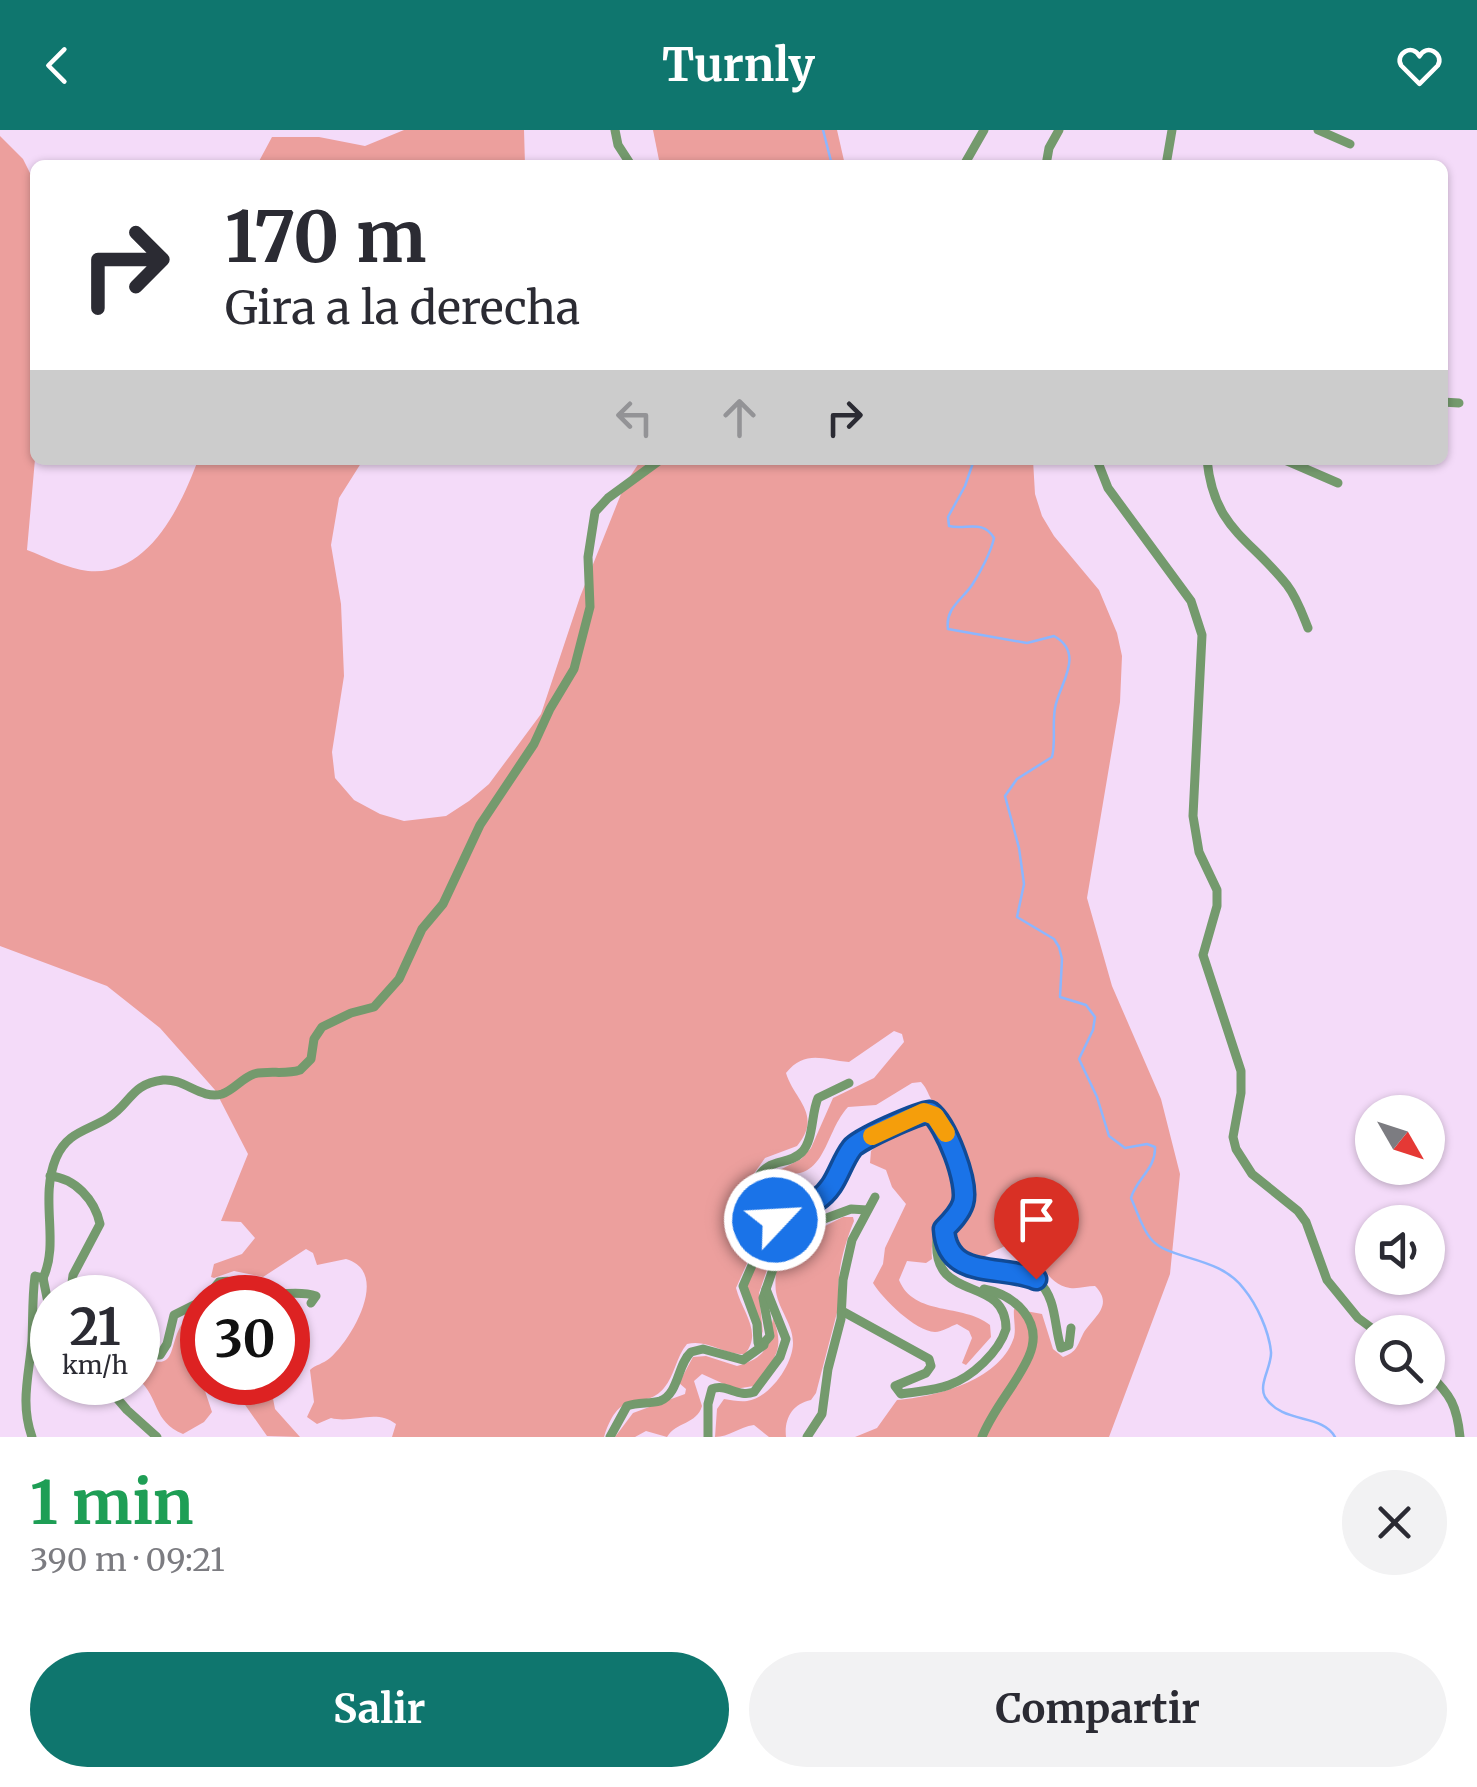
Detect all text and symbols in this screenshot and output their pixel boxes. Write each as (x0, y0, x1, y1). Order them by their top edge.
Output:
text: Turnly (662, 37, 815, 93)
icon: back (30, 38, 85, 93)
icon: heart (1392, 38, 1447, 93)
text: 170 m (225, 193, 426, 281)
icon: right (60, 200, 190, 330)
text: Gira a la derecha (225, 280, 580, 336)
icon: left (607, 390, 662, 445)
icon: ahead (712, 390, 767, 445)
icon: right (817, 390, 872, 445)
north arrow (1355, 1095, 1445, 1185)
map controls (1355, 1095, 1445, 1405)
position arrow (723, 1168, 827, 1272)
pin (994, 1177, 1079, 1280)
icon: arrive (1009, 1192, 1064, 1247)
button: sound (1355, 1205, 1445, 1295)
speed limit sign: 30 (180, 1275, 310, 1405)
text: 21 (69, 1296, 121, 1359)
button: search (1355, 1315, 1445, 1405)
text: km/h (62, 1349, 128, 1381)
text: 1 min (30, 1465, 193, 1540)
button: close (1342, 1470, 1447, 1575)
text: 390 m · 09:21 (30, 1540, 225, 1580)
button: Salir (30, 1652, 729, 1767)
button: Compartir (749, 1652, 1447, 1767)

